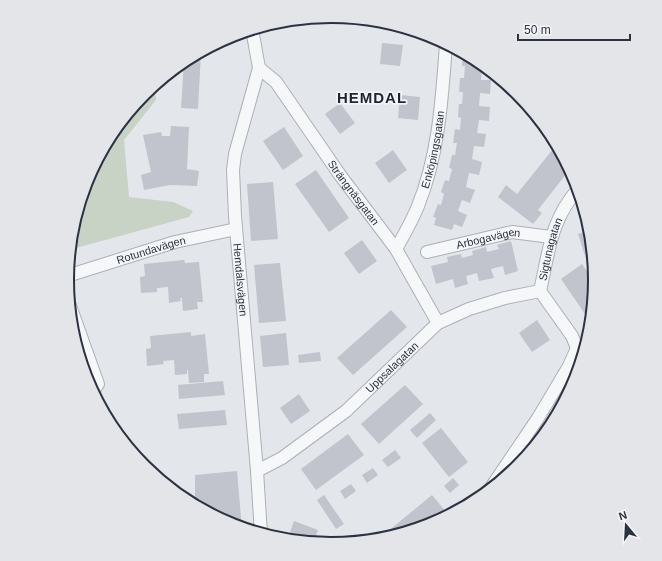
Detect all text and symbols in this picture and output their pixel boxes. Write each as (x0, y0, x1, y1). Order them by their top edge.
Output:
scale bar (518, 16, 630, 42)
text: 50 m (524, 23, 551, 37)
district label: HEMDAL (337, 89, 407, 106)
street label: Enköpingsgatan (419, 110, 446, 190)
street label: Strängnäsgatan (326, 158, 382, 227)
street label: Sigtunagatan (536, 216, 564, 282)
street label: Arbogavägen (455, 226, 521, 251)
street label: Rotundavägen (115, 234, 187, 266)
street label: Hemdalsvägen (231, 243, 250, 317)
street label: Uppsalagatan (363, 339, 421, 395)
north arrow (606, 505, 646, 545)
text: N (617, 509, 629, 522)

